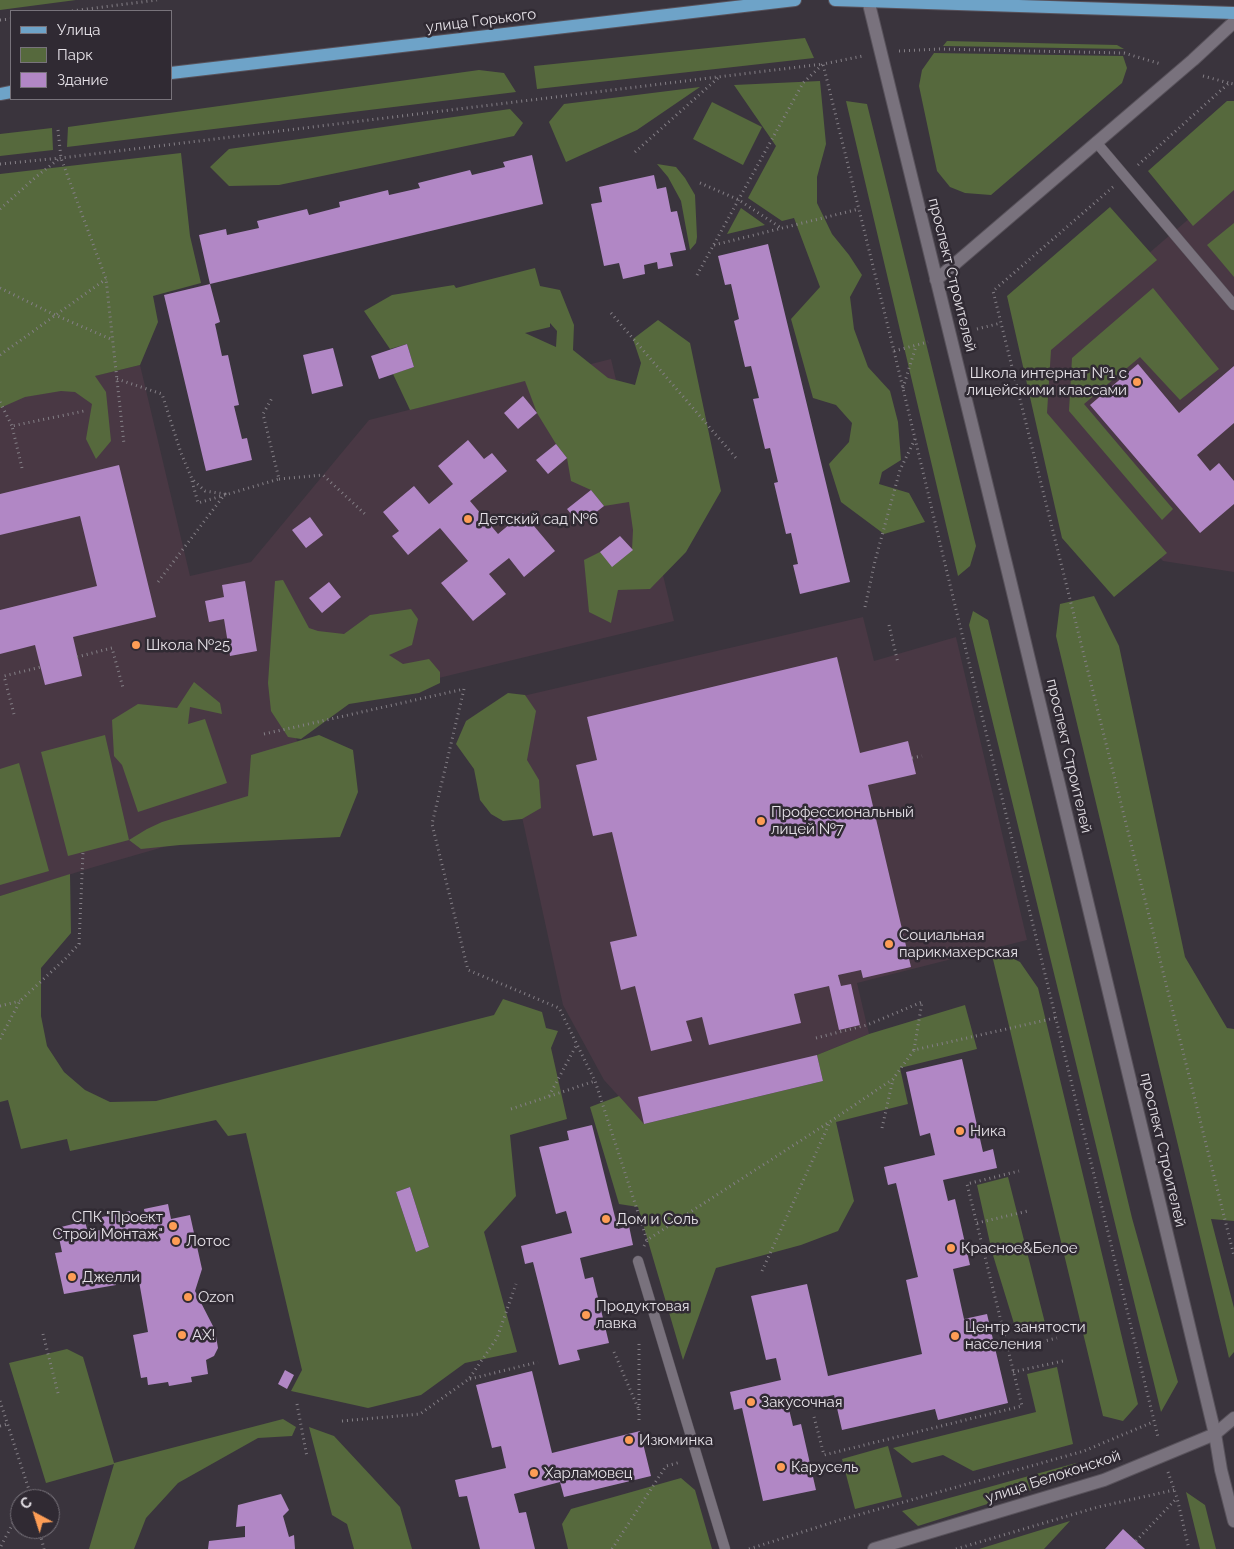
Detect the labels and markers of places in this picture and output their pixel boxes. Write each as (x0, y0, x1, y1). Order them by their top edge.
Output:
place label: Школа интернат №1 с лицейскими классами (966, 364, 1127, 399)
marker: Школа интернат №1 с лицейскими классами (1131, 376, 1143, 388)
place label: Детский сад №6 (478, 510, 598, 528)
marker: Детский сад №6 (462, 513, 474, 525)
place label: Школа №25 (146, 636, 230, 654)
marker: Школа №25 (130, 639, 142, 651)
place label: Профессиональный лицей №7 (771, 803, 914, 838)
marker: Профессиональный лицей №7 (755, 815, 767, 827)
place label: Социальная парикмахерская (899, 926, 1018, 961)
marker: Социальная парикмахерская (883, 938, 895, 950)
place label: Ника (970, 1122, 1006, 1140)
marker: Ника (954, 1125, 966, 1137)
place label: СПК "Проект Строй Монтаж" (52, 1208, 163, 1243)
place label: Дом и Соль (616, 1210, 698, 1228)
marker: Дом и Соль (600, 1213, 612, 1225)
marker: СПК "Проект Строй Монтаж" (167, 1220, 179, 1232)
place label: Лотос (186, 1232, 230, 1250)
marker: Лотос (170, 1235, 182, 1247)
place label: Красное&Белое (961, 1239, 1078, 1257)
marker: Красное&Белое (945, 1242, 957, 1254)
place label: Джелли (82, 1268, 140, 1286)
marker: Джелли (66, 1271, 78, 1283)
place label: Ozon (198, 1288, 234, 1306)
marker: Ozon (182, 1291, 194, 1303)
place label: Продуктовая лавка (596, 1297, 690, 1332)
marker: Продуктовая лавка (580, 1309, 592, 1321)
place label: Центр занятости населения (965, 1318, 1086, 1353)
place label: АХ! (192, 1326, 215, 1344)
marker: АХ! (176, 1329, 188, 1341)
marker: Центр занятости населения (949, 1330, 961, 1342)
place label: Закусочная (761, 1393, 843, 1411)
marker: Закусочная (745, 1396, 757, 1408)
place label: Изюминка (639, 1431, 713, 1449)
marker: Изюминка (623, 1434, 635, 1446)
place label: Карусель (791, 1458, 858, 1476)
marker: Карусель (775, 1461, 787, 1473)
place label: Харламовец (544, 1464, 633, 1482)
marker: Харламовец (528, 1467, 540, 1479)

